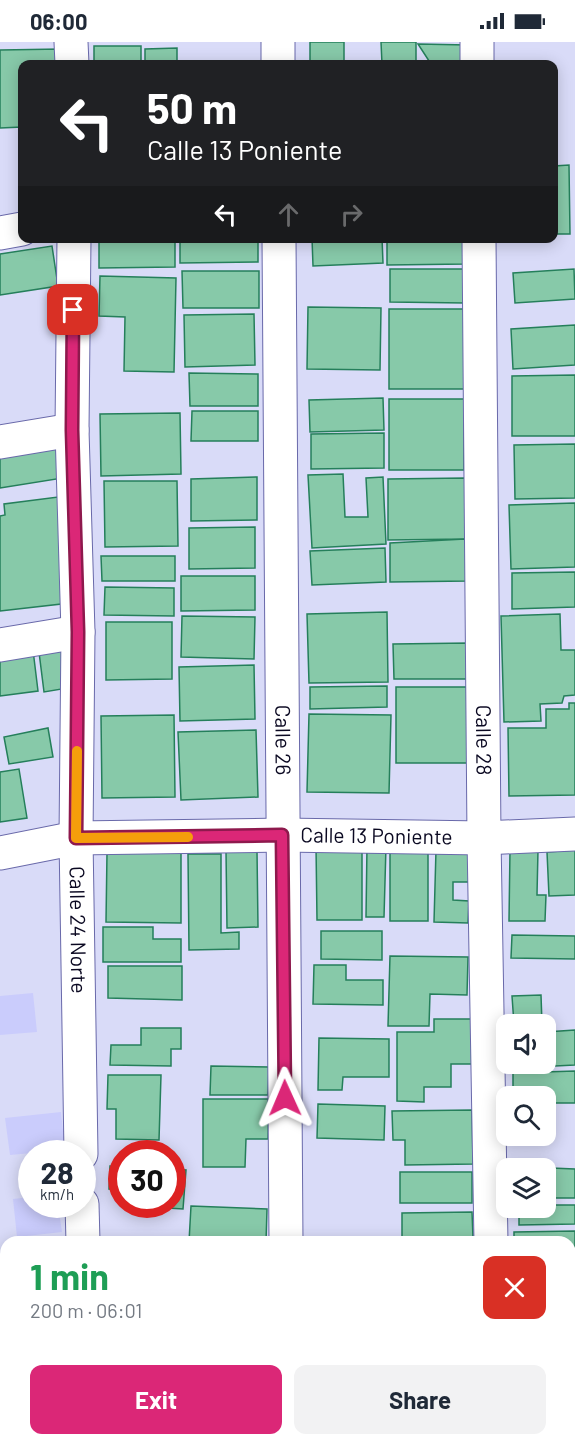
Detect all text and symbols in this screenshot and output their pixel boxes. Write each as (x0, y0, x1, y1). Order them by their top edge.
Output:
text: 06:00 (30, 8, 87, 34)
text: 50 m (147, 82, 237, 132)
icon: left (48, 84, 126, 162)
text: Calle 13 Poniente (147, 133, 342, 165)
icon: left (209, 198, 242, 231)
icon: ahead (272, 198, 305, 231)
icon: right (335, 198, 368, 231)
pin (47, 284, 98, 335)
icon: arrive (56, 293, 89, 326)
street label: Calle 26 (271, 705, 297, 775)
street label: Calle 28 (472, 705, 497, 775)
street label: Calle 13 Poniente (300, 821, 453, 849)
street label: Calle 24 Norte (65, 866, 92, 994)
map controls (496, 1014, 556, 1218)
button: sound (496, 1014, 556, 1074)
position arrow (253, 1066, 317, 1130)
button: search (496, 1086, 556, 1146)
speed limit sign: 30 (108, 1140, 186, 1218)
text: 28 (40, 1154, 74, 1190)
button: layers (496, 1158, 556, 1218)
text: km/h (40, 1185, 74, 1203)
text: 1 min (30, 1254, 109, 1297)
button: close (483, 1256, 546, 1319)
text: 200 m · 06:01 (30, 1298, 142, 1322)
button: Exit (30, 1365, 282, 1434)
button: Share (294, 1365, 546, 1434)

